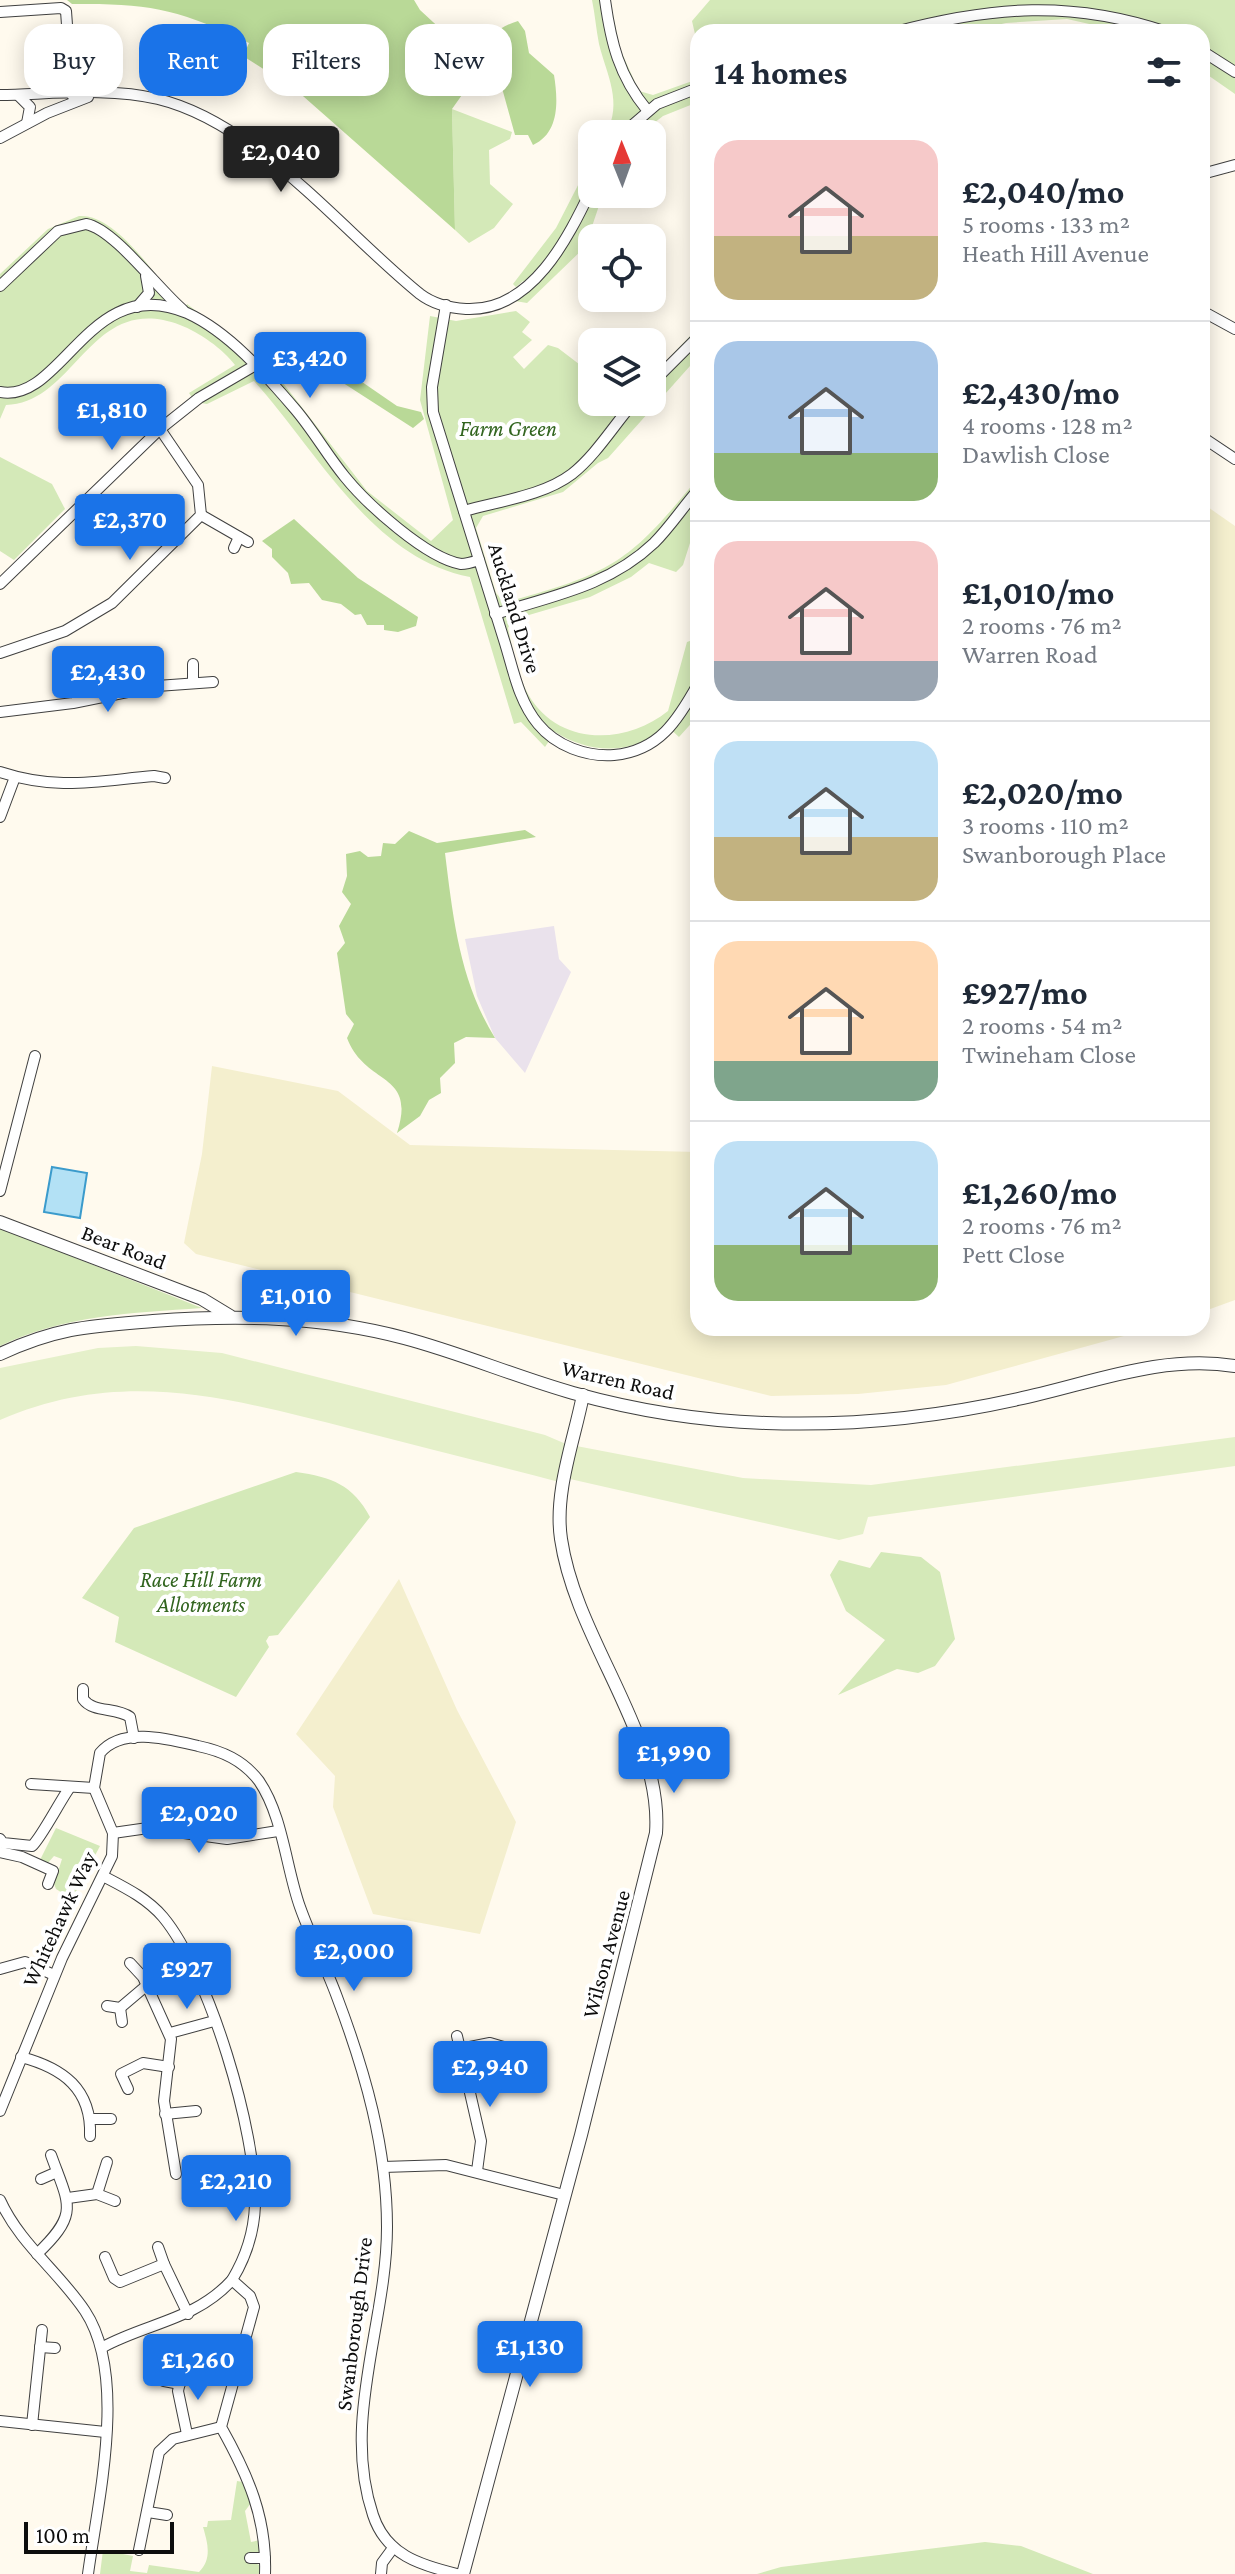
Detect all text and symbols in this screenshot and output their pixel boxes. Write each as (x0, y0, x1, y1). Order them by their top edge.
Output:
chip: Buy (24, 24, 123, 96)
chip: Rent (139, 24, 247, 96)
chip: Filters (263, 24, 389, 96)
chip: New (405, 24, 512, 96)
icon: filters (1142, 50, 1186, 94)
text: 14 homes (714, 54, 847, 91)
north arrow (578, 120, 666, 208)
map controls (578, 120, 666, 416)
pin: £2,040 (216, 126, 346, 194)
text: £2,040 (241, 137, 321, 166)
icon: home (778, 172, 874, 268)
text: £2,040/mo (962, 173, 1124, 210)
text: 5 rooms · 133 m² (962, 210, 1130, 239)
button: locate (578, 224, 666, 312)
text: Heath Hill Avenue (962, 239, 1149, 268)
button: layers (578, 328, 666, 416)
pin: £3,420 (245, 332, 375, 400)
text: £3,420 (272, 343, 348, 372)
icon: home (778, 373, 874, 469)
text: £2,430/mo (962, 374, 1120, 411)
pin: £1,810 (47, 384, 177, 452)
text: £1,810 (76, 395, 148, 424)
text: 4 rooms · 128 m² (962, 411, 1133, 440)
park label: Farm Green (459, 416, 557, 441)
text: Dawlish Close (962, 440, 1110, 469)
pin: £2,370 (65, 494, 195, 562)
text: £2,370 (93, 505, 167, 534)
street label: Auckland Drive (483, 540, 547, 676)
icon: home (778, 573, 874, 669)
text: £1,010/mo (962, 574, 1114, 611)
text: 2 rooms · 76 m² (962, 611, 1122, 640)
text: Warren Road (962, 640, 1098, 669)
pin: £2,430 (43, 646, 173, 714)
text: £2,430 (70, 657, 146, 686)
icon: home (778, 773, 874, 869)
text: £2,020/mo (962, 774, 1123, 811)
text: 3 rooms · 110 m² (962, 811, 1129, 840)
text: Swanborough Place (962, 840, 1166, 869)
icon: home (778, 973, 874, 1069)
text: £927/mo (962, 974, 1088, 1011)
text: 2 rooms · 54 m² (962, 1011, 1122, 1040)
text: Twineham Close (962, 1040, 1136, 1069)
icon: home (778, 1173, 874, 1269)
text: £1,260/mo (962, 1174, 1117, 1211)
text: 2 rooms · 76 m² (962, 1211, 1122, 1240)
street label: Bear Road (78, 1219, 170, 1275)
text: Pett Close (962, 1240, 1065, 1269)
pin: £1,010 (231, 1270, 361, 1338)
text: £1,010 (260, 1281, 332, 1310)
street label: Warren Road (559, 1355, 677, 1405)
park label: Race Hill Farm Allotments (140, 1567, 262, 1617)
pin: £1,990 (609, 1727, 739, 1795)
text: £1,990 (637, 1738, 711, 1767)
pin: £2,020 (134, 1787, 264, 1855)
text: £2,020 (160, 1798, 238, 1827)
street label: Whitehawk Way (17, 1846, 102, 1991)
street label: Wilson Avenue (577, 1887, 635, 2021)
pin: £2,000 (289, 1925, 419, 1993)
text: £2,000 (313, 1936, 395, 1965)
pin: £927 (140, 1943, 234, 2011)
text: £927 (161, 1954, 213, 1983)
pin: £2,940 (425, 2041, 555, 2109)
text: £2,940 (451, 2052, 529, 2081)
pin: £2,210 (171, 2155, 301, 2223)
text: £2,210 (200, 2166, 272, 2195)
street label: Swanborough Drive (331, 2236, 377, 2412)
pin: £1,130 (465, 2321, 595, 2389)
text: £1,130 (495, 2332, 565, 2361)
pin: £1,260 (133, 2334, 263, 2402)
text: £1,260 (161, 2345, 235, 2374)
scale bar (24, 2518, 174, 2554)
text: 100 m (36, 2523, 90, 2548)

